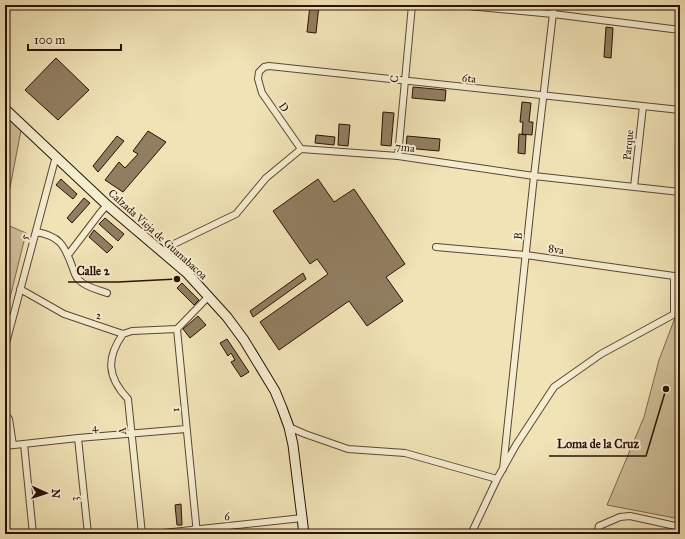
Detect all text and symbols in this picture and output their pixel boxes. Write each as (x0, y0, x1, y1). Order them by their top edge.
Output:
scale bar (28, 26, 121, 52)
text: 100 m (34, 33, 65, 47)
street label: 6ta (461, 71, 477, 86)
street label: C (388, 75, 401, 83)
street label: D (276, 100, 292, 115)
street label: Parque (620, 129, 638, 161)
street label: 7ma (394, 140, 416, 155)
street label: Calzada Vieja de Guanabacoa (105, 186, 210, 283)
street label: B (512, 232, 525, 240)
street label: 5 (18, 233, 31, 241)
street label: 8va (547, 242, 565, 257)
callout: Calle 2 (68, 258, 118, 282)
text: Calle 2 (76, 264, 111, 278)
street label: 2 (94, 308, 104, 323)
street label: 1 (169, 407, 182, 413)
street label: 4 (91, 421, 100, 434)
street label: A (116, 426, 129, 436)
callout: Loma de la Cruz (549, 432, 646, 456)
text: Loma de la Cruz (557, 437, 639, 451)
north arrow (26, 473, 66, 513)
text: N (49, 488, 62, 499)
street label: 3 (68, 496, 81, 502)
street label: 6 (224, 510, 231, 523)

